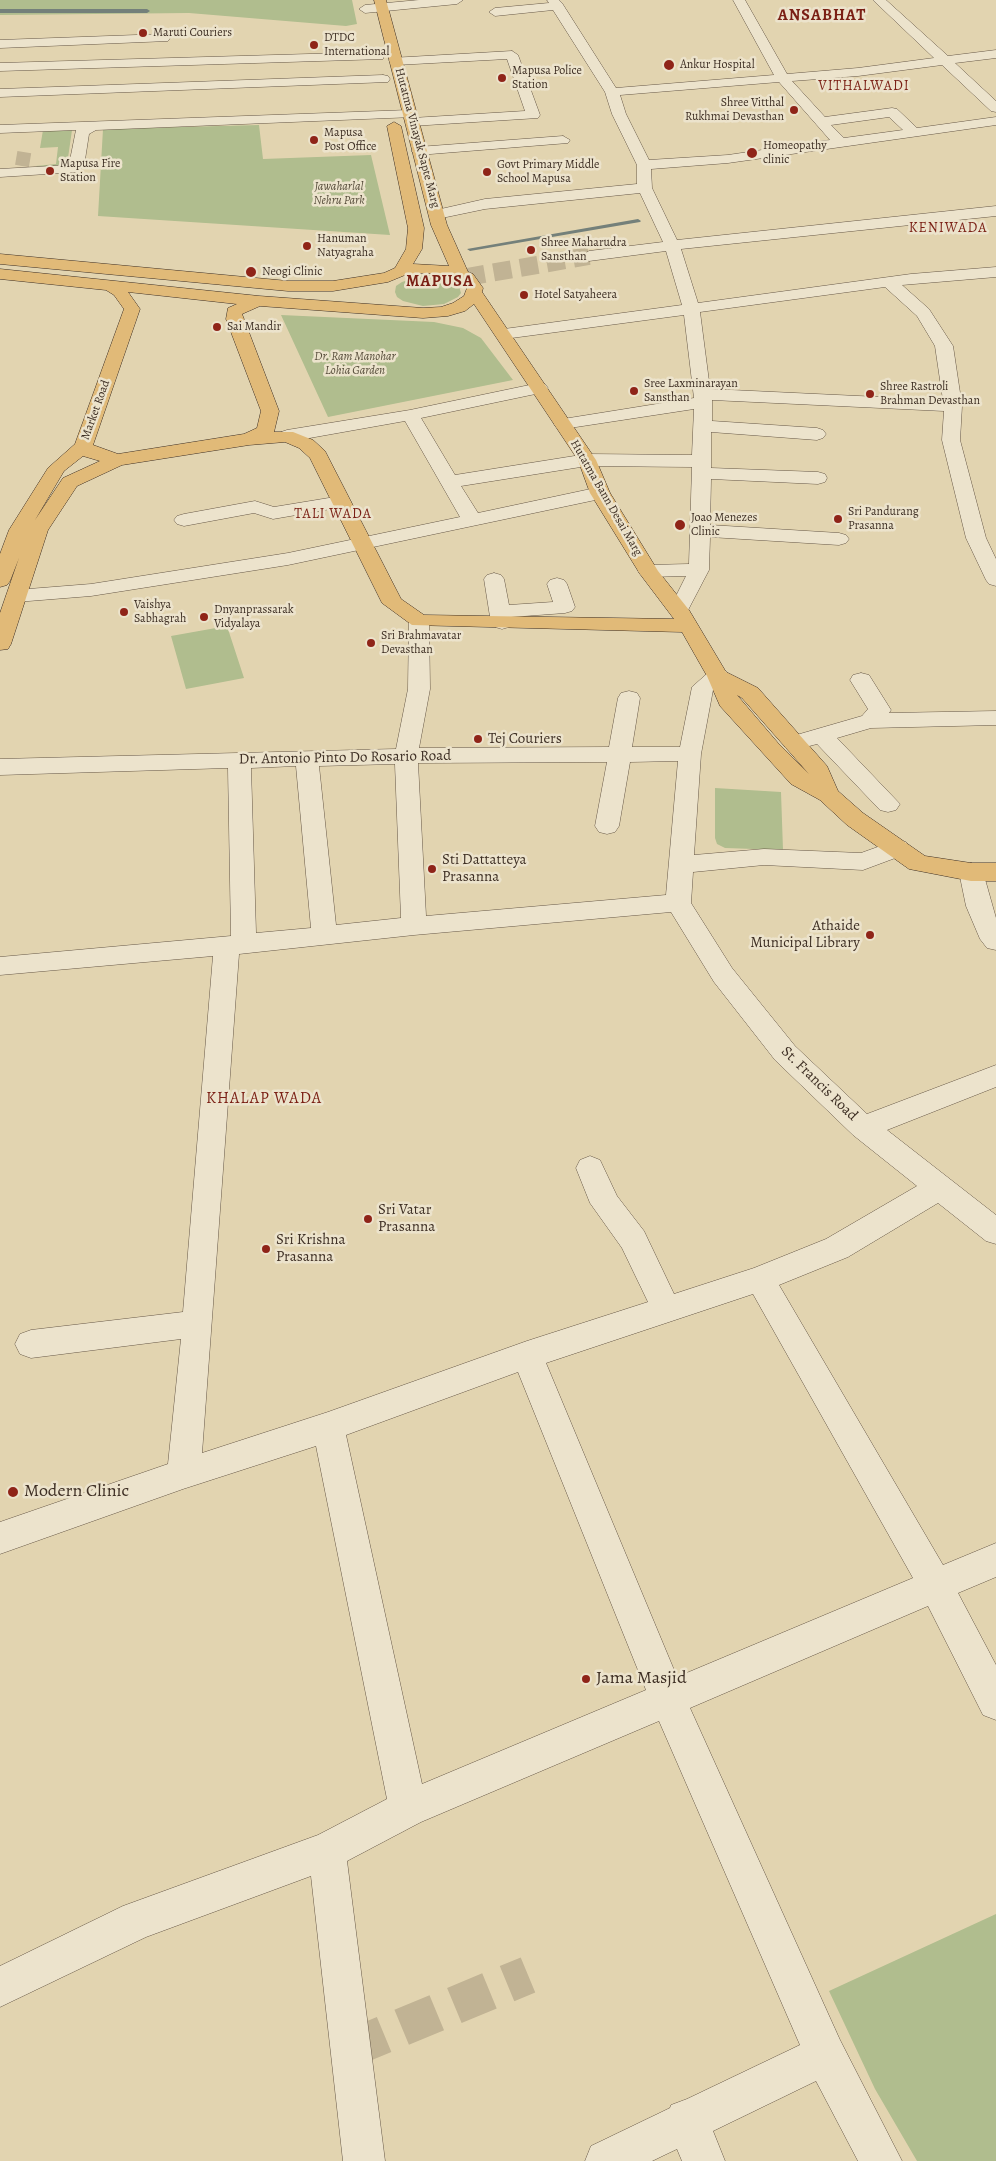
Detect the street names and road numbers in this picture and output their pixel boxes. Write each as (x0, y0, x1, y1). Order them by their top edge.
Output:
street label: Hutatma Vinayak Sapte Marg (391, 66, 443, 210)
street label: Market Road (79, 378, 113, 442)
street label: Hutatma Bann Desai Marg (567, 437, 645, 559)
street label: Dr. Antonio Pinto Do Rosario Road (239, 747, 451, 769)
street label: St. Francis Road (777, 1043, 861, 1125)

